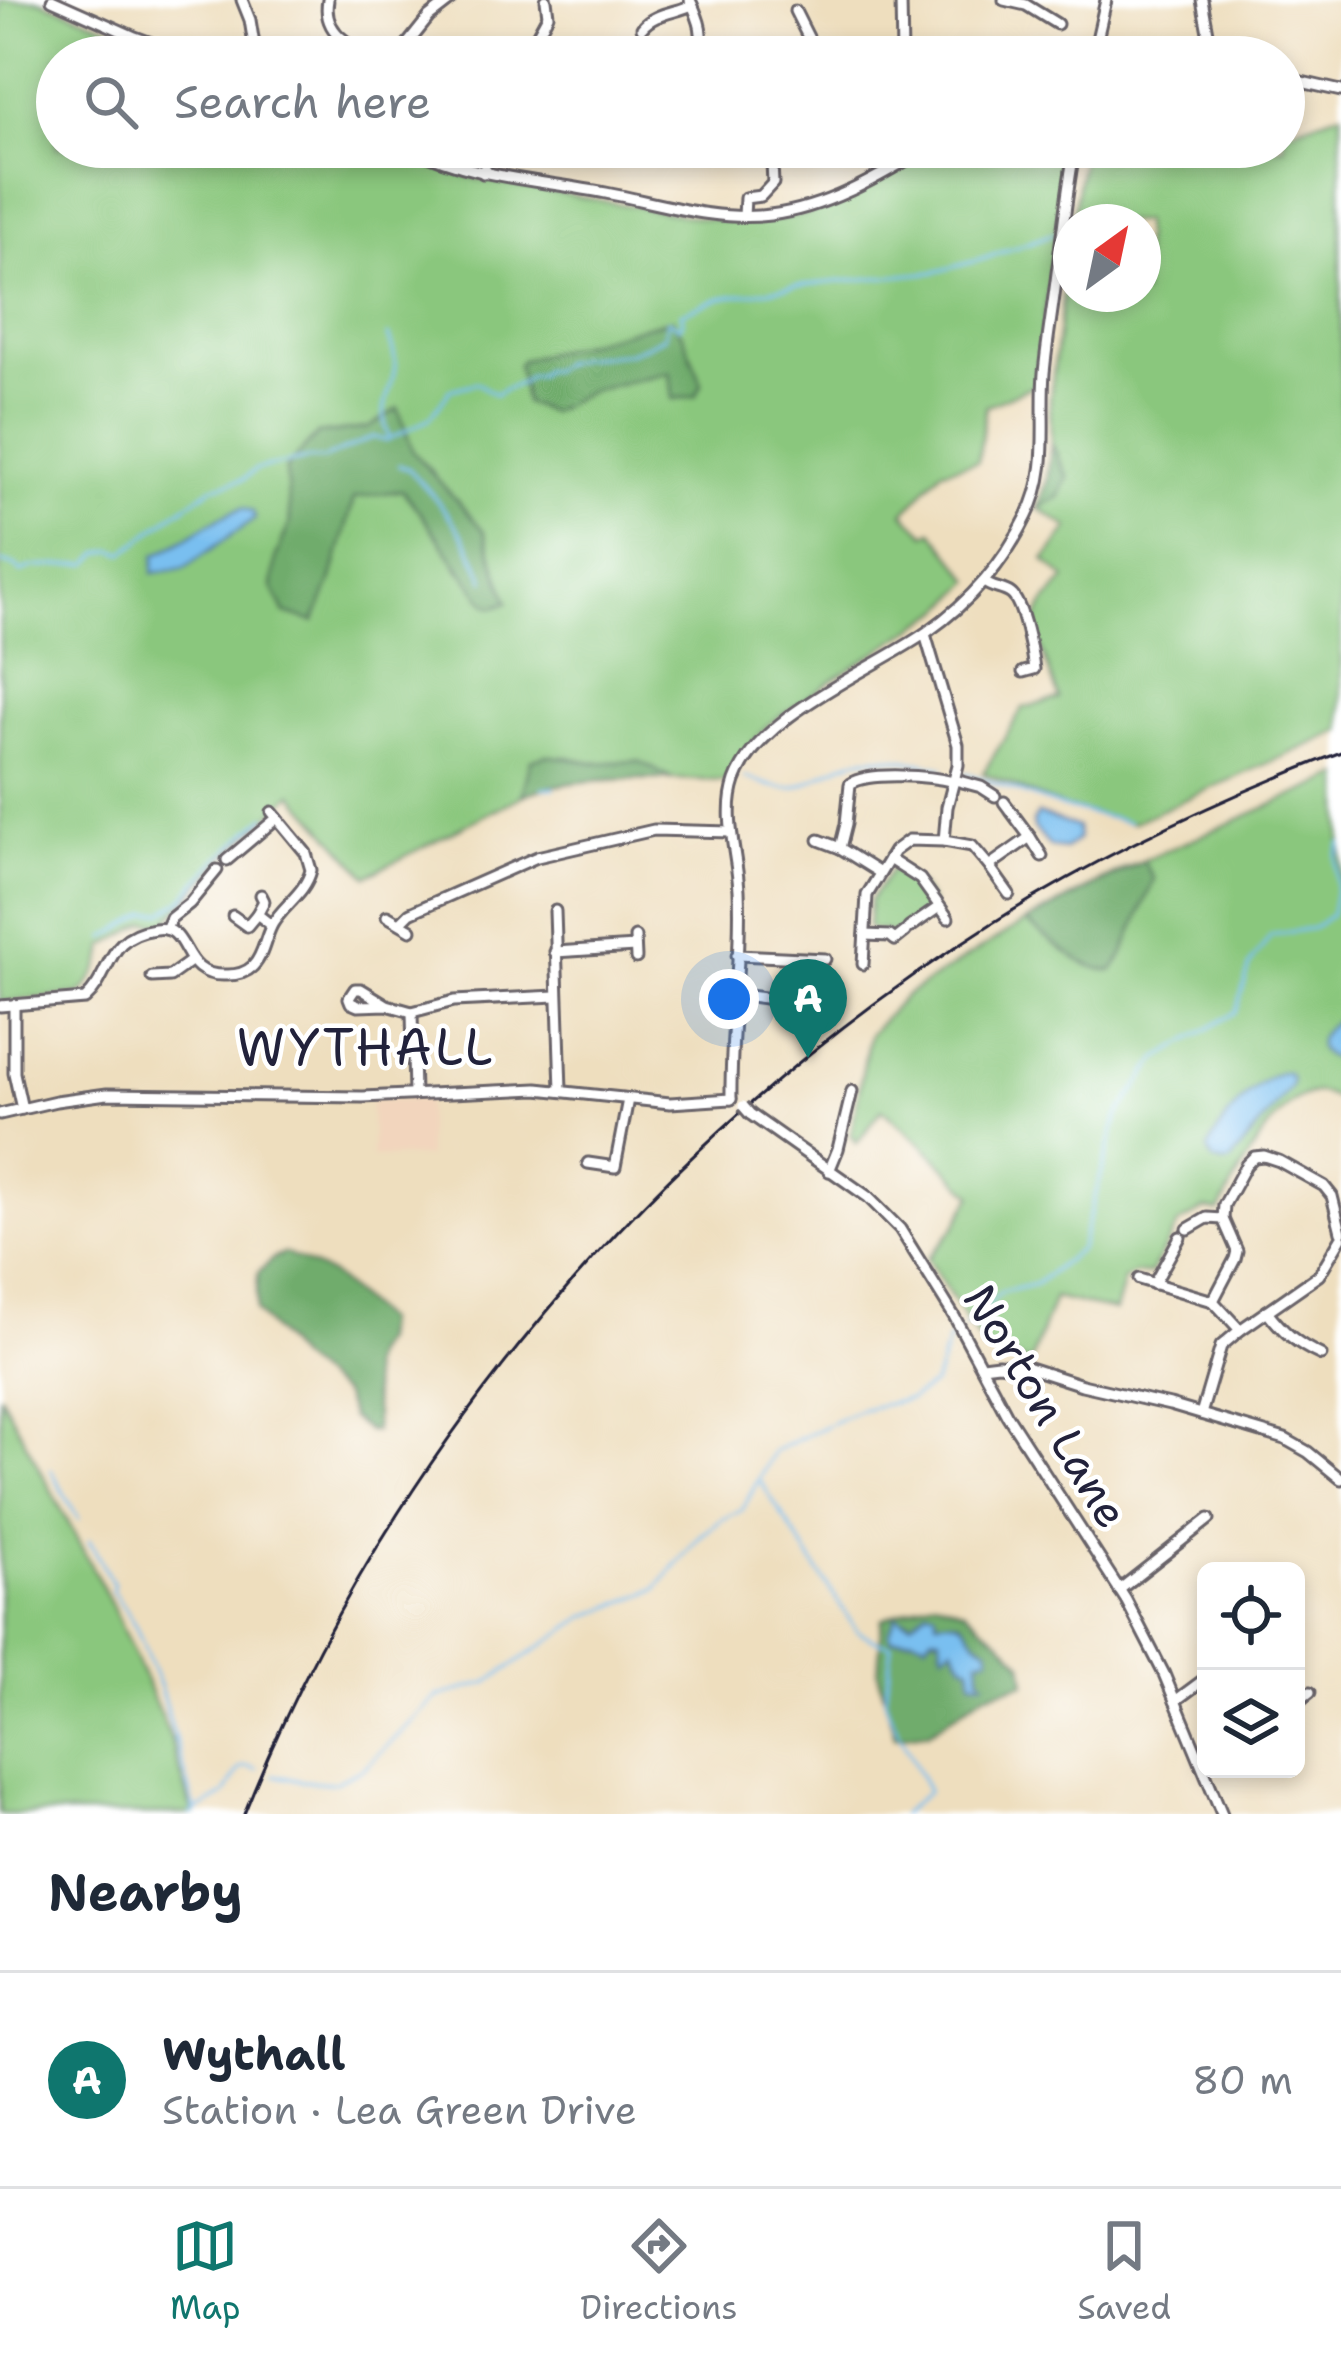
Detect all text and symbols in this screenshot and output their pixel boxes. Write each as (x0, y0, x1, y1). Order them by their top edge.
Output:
search box (36, 36, 1305, 168)
icon: search (78, 69, 144, 135)
text: Search here (174, 72, 431, 132)
north arrow (1053, 204, 1161, 312)
pin: A (769, 959, 847, 1058)
your location (699, 969, 759, 1029)
district label: WYTHALL (236, 1013, 496, 1081)
street label: Norton Lane (950, 1273, 1142, 1539)
map controls (1197, 1562, 1305, 1778)
button: locate (1197, 1562, 1305, 1670)
button: layers (1197, 1670, 1305, 1778)
text: Nearby (48, 1858, 243, 1926)
text: Wythall (162, 2024, 346, 2084)
text: A (72, 2054, 102, 2106)
text: 80 m (1192, 2054, 1293, 2106)
text: Station · Lea Green Drive (162, 2084, 637, 2136)
tab: Map (170, 2213, 241, 2330)
tab: Directions (580, 2213, 738, 2330)
tab: Saved (1077, 2213, 1171, 2330)

